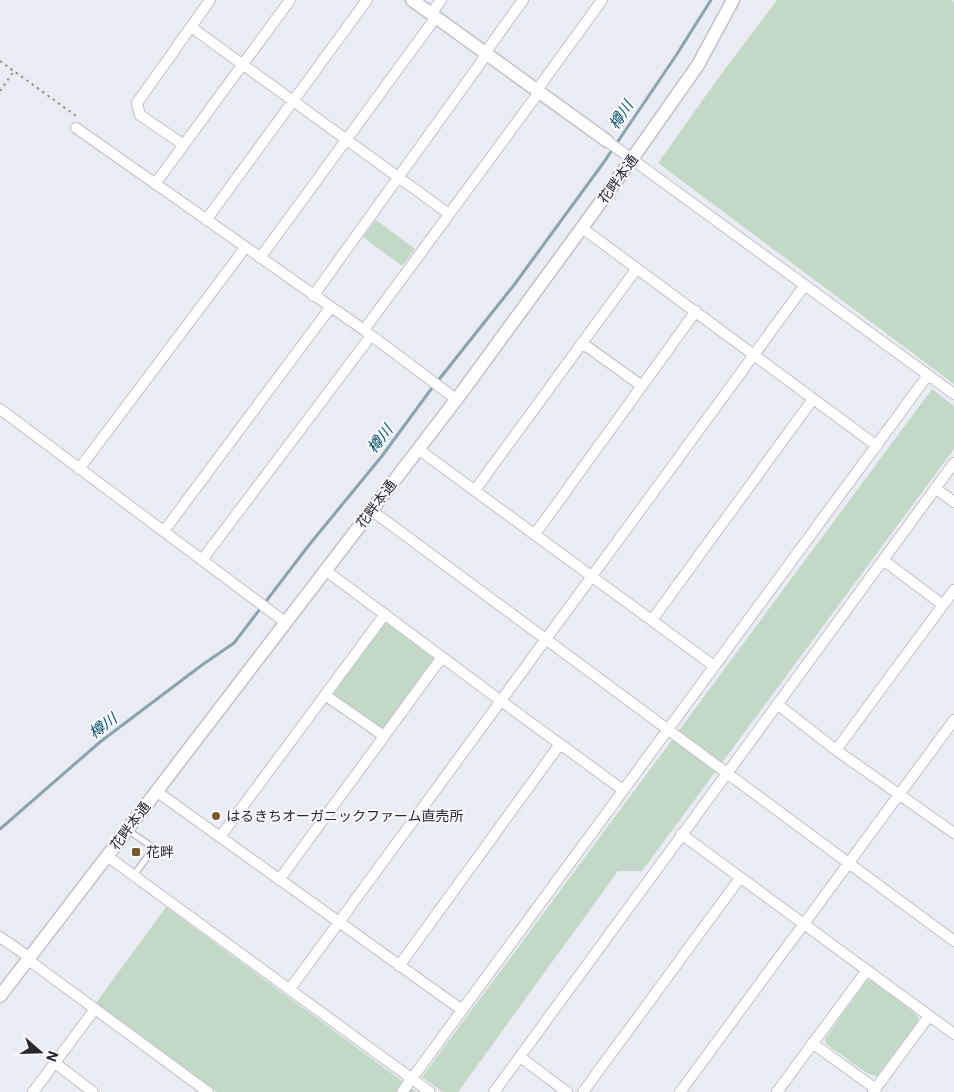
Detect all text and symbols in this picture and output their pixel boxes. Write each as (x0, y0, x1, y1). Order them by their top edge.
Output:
water label: 樽川 (605, 96, 638, 132)
street label: 花畔本通 (595, 152, 641, 206)
water label: 樽川 (364, 420, 398, 456)
street label: 花畔本通 (353, 477, 399, 531)
water label: 樽川 (86, 709, 122, 742)
street label: 花畔本通 (107, 799, 153, 853)
place label: はるきちオーガニックファーム直売所 (226, 808, 464, 824)
marker: はるきちオーガニックファーム直売所 (210, 810, 222, 822)
place label: 花畔 (146, 844, 174, 860)
marker: 花畔 (130, 846, 142, 858)
north arrow (15, 1027, 65, 1077)
text: N (43, 1049, 61, 1064)

